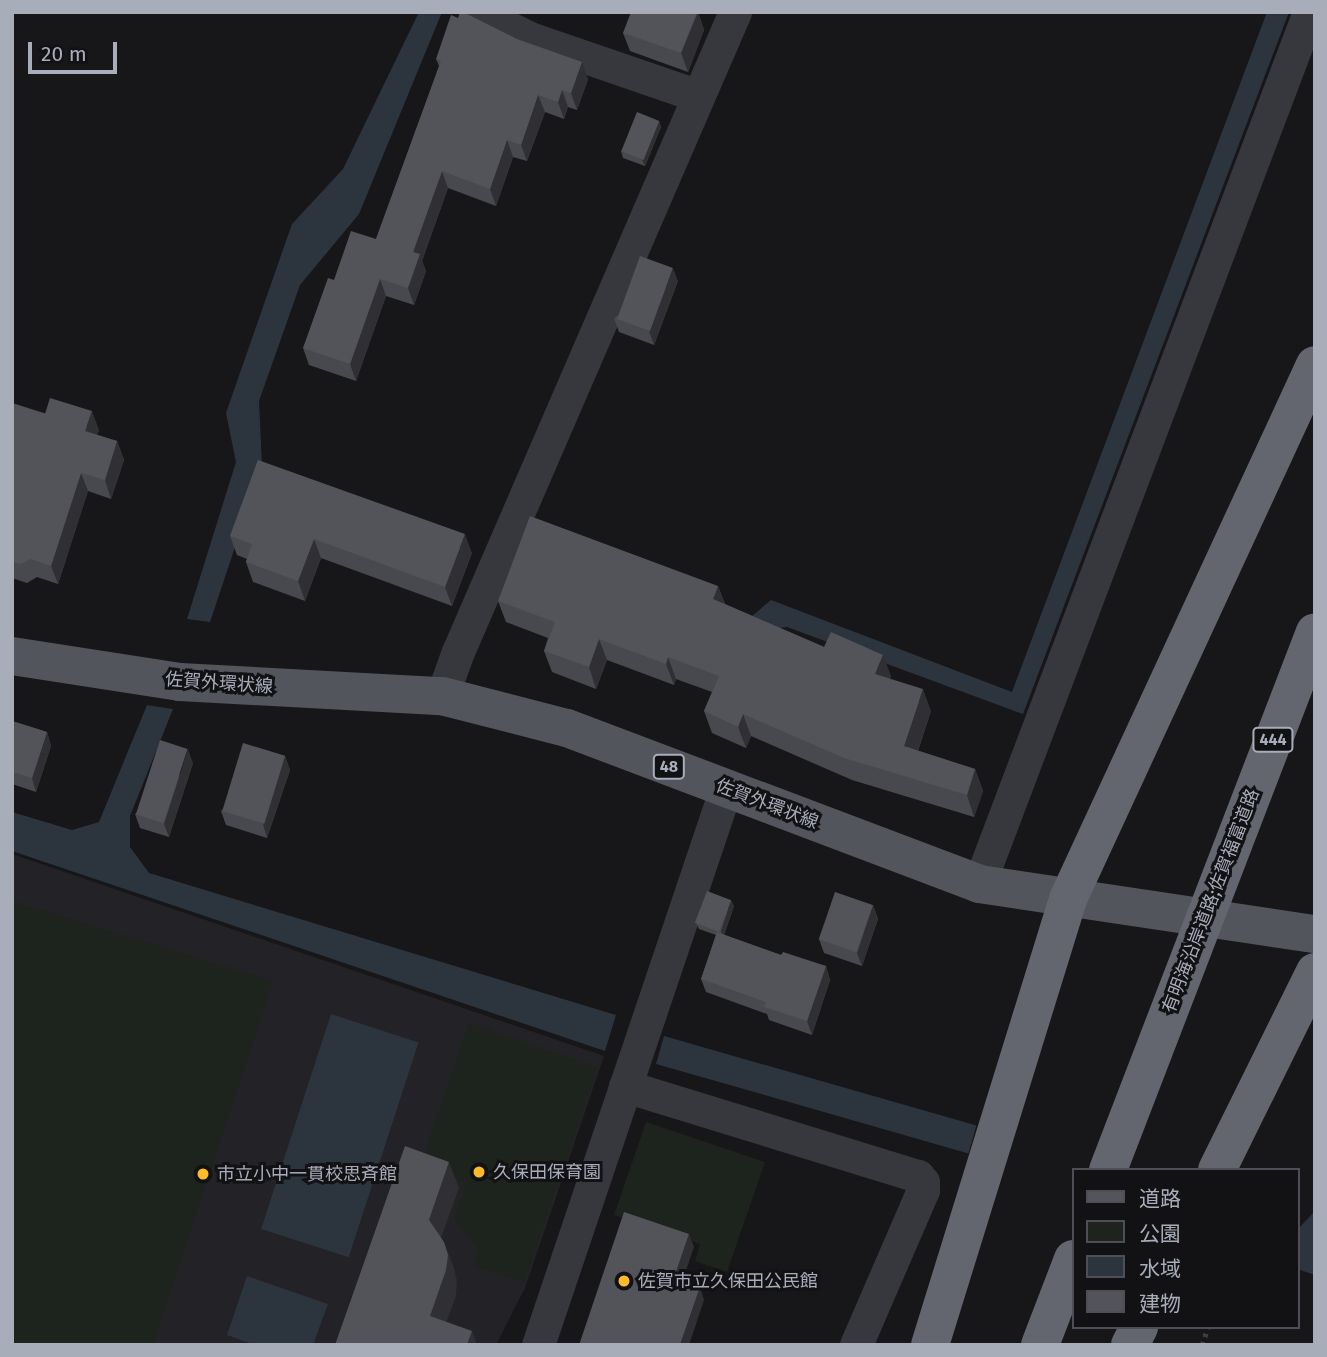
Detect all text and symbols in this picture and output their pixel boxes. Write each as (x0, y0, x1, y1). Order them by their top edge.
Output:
scale bar (32, 28, 121, 72)
text: 20 m (41, 41, 87, 67)
street label: 佐賀外環状線 (164, 668, 274, 698)
road number: 444 (1252, 727, 1294, 752)
road number: 48 (652, 754, 686, 780)
street label: 佐賀外環状線 (713, 775, 821, 833)
street label: 有明海沿岸道路;佐賀福富道路 (1158, 786, 1264, 1016)
place label: 久保田保育園 (493, 1161, 601, 1183)
place label: 市立小中一貫校思斉館 (217, 1163, 397, 1185)
marker: 久保田保育園 (471, 1164, 487, 1180)
marker: 市立小中一貫校思斉館 (195, 1166, 211, 1182)
legend (1072, 1168, 1299, 1329)
text: 道路 (1139, 1186, 1181, 1212)
text: 公園 (1139, 1221, 1181, 1247)
text: 水域 (1139, 1256, 1181, 1282)
place label: 佐賀市立久保田公民館 (638, 1270, 818, 1292)
marker: 佐賀市立久保田公民館 (616, 1273, 632, 1289)
text: 建物 (1139, 1291, 1181, 1317)

